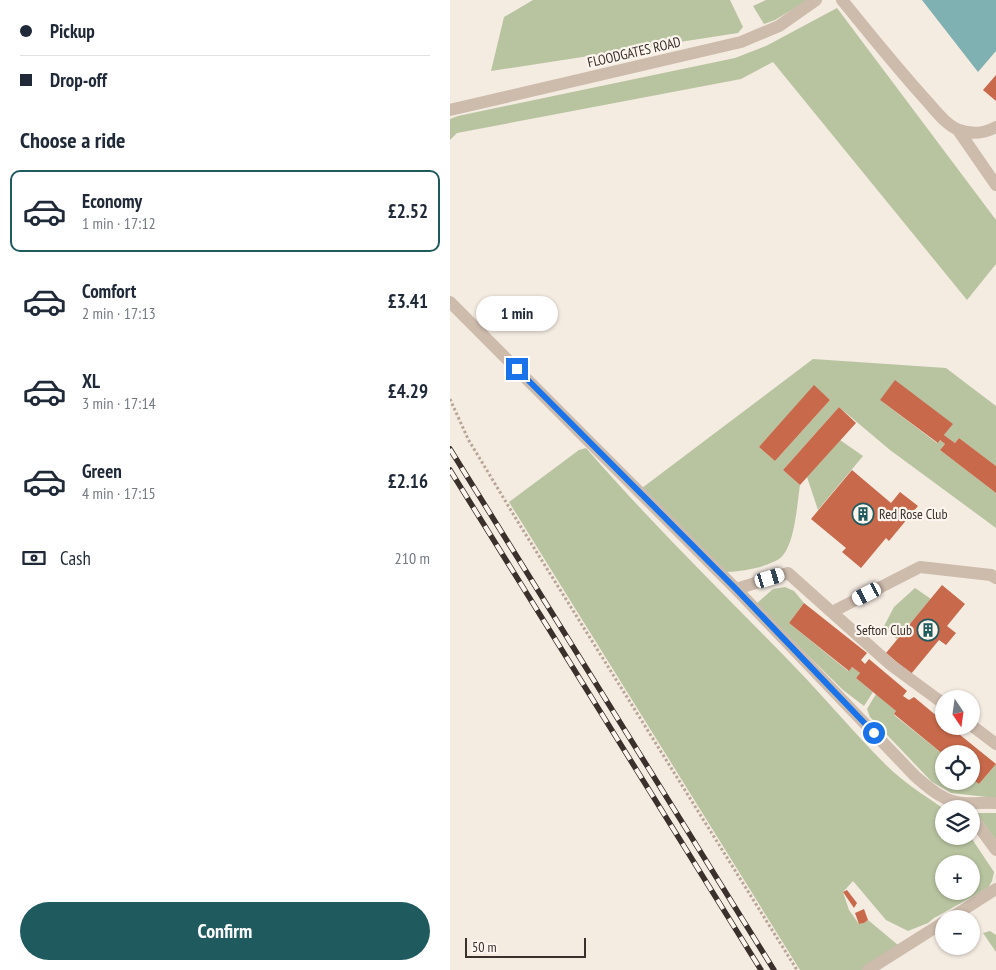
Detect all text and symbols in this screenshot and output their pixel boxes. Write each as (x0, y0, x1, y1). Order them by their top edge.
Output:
text: Pickup (50, 19, 95, 43)
street label: FLOODGATES ROAD (586, 33, 682, 71)
text: Drop-off (50, 68, 107, 92)
text: Choose a ride (20, 126, 125, 154)
icon: car (22, 189, 67, 234)
text: Economy (82, 189, 142, 213)
text: £2.52 (388, 199, 428, 223)
text: 1 min · 17:12 (82, 213, 156, 233)
icon: car (22, 279, 67, 324)
text: Comfort (82, 279, 136, 303)
text: £3.41 (388, 289, 428, 313)
callout: 1 min (476, 296, 558, 332)
text: 2 min · 17:13 (82, 303, 156, 323)
text: 1 min (501, 303, 533, 323)
route end (506, 358, 528, 380)
icon: car (22, 369, 67, 414)
text: XL (82, 369, 100, 393)
text: £4.29 (388, 379, 428, 403)
text: 3 min · 17:14 (82, 393, 156, 413)
icon: car (22, 459, 67, 504)
text: Green (82, 459, 122, 483)
text: £2.16 (388, 469, 428, 493)
text: 4 min · 17:15 (82, 483, 156, 503)
building icon: Red Rose Club (851, 502, 875, 526)
place label: Red Rose Club (879, 505, 948, 523)
icon: cash (20, 544, 48, 572)
text: Cash (60, 546, 91, 570)
text: 210 m (395, 548, 430, 568)
car (753, 566, 786, 590)
car (850, 581, 883, 607)
building icon: Sefton Club (916, 618, 940, 642)
place label: Sefton Club (856, 621, 912, 639)
north arrow (935, 690, 980, 735)
map controls (935, 690, 980, 955)
route start (863, 722, 885, 744)
button: locate (935, 745, 980, 790)
button: layers (935, 800, 980, 845)
button: + (935, 855, 980, 900)
button: Confirm (20, 902, 430, 960)
button: − (935, 910, 980, 955)
scale bar (465, 935, 586, 958)
text: 50 m (472, 938, 497, 956)

